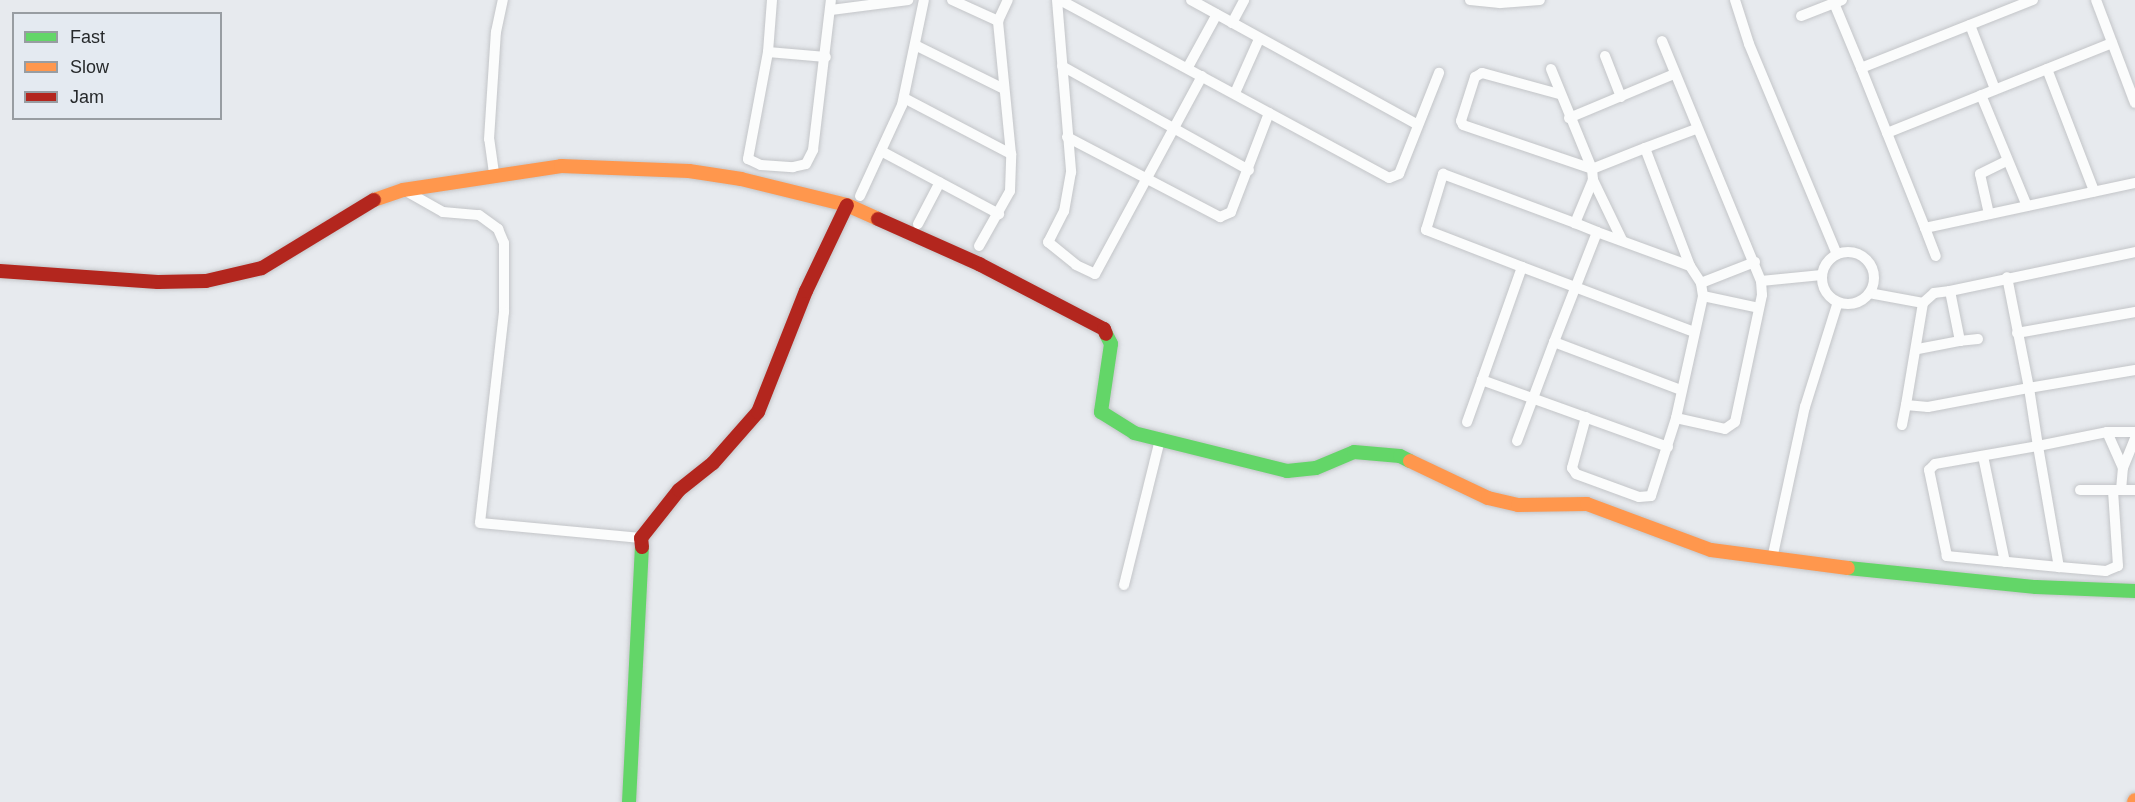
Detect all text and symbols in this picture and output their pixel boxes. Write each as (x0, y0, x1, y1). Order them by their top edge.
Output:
legend (12, 12, 222, 120)
text: Fast (70, 27, 105, 47)
text: Slow (70, 57, 109, 77)
text: Jam (70, 87, 104, 107)

